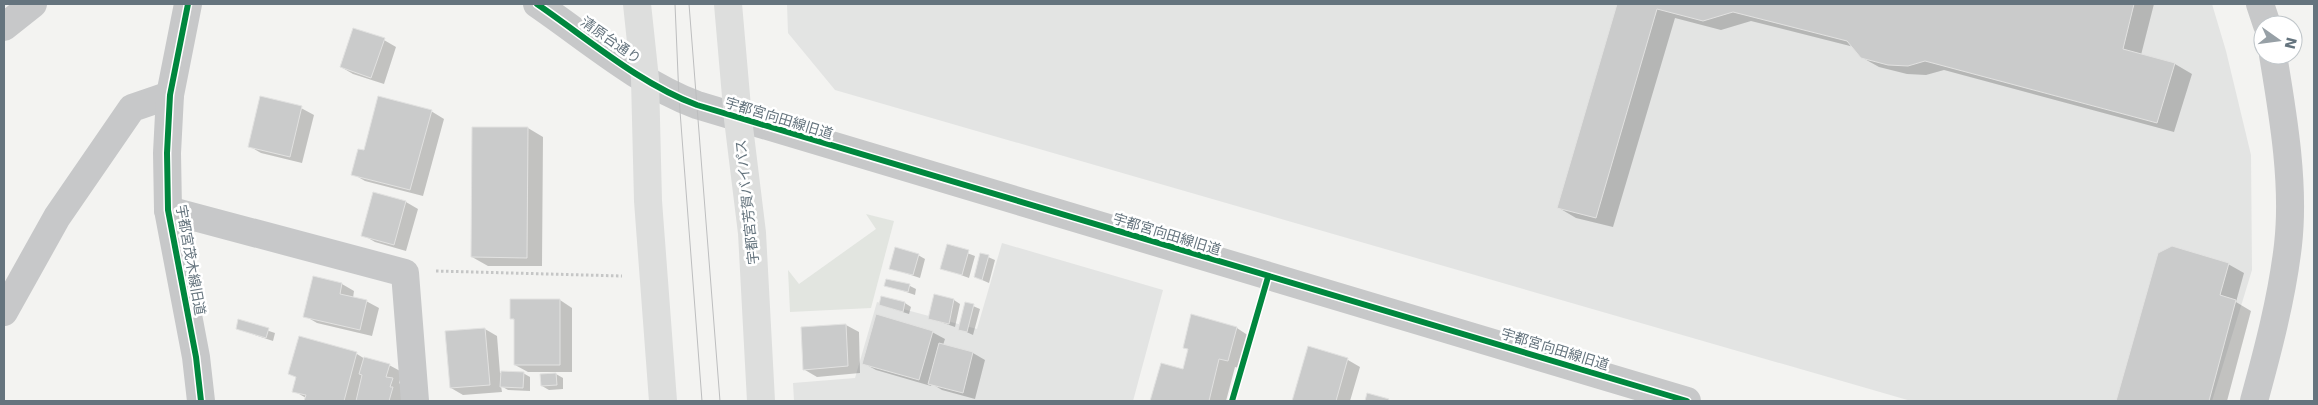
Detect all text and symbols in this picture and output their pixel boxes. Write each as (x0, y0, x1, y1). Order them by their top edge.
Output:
street label: 清原台通り (578, 13, 644, 67)
north arrow (2253, 15, 2303, 65)
text: N (2281, 36, 2300, 51)
street label: 宇都宮向田線旧道 (723, 94, 835, 142)
street label: 宇都宮芳賀バイパス (732, 139, 762, 265)
street label: 宇都宮茂木線旧道 (173, 203, 209, 317)
street label: 宇都宮向田線旧道 (1111, 210, 1223, 258)
street label: 宇都宮向田線旧道 (1499, 325, 1611, 373)

